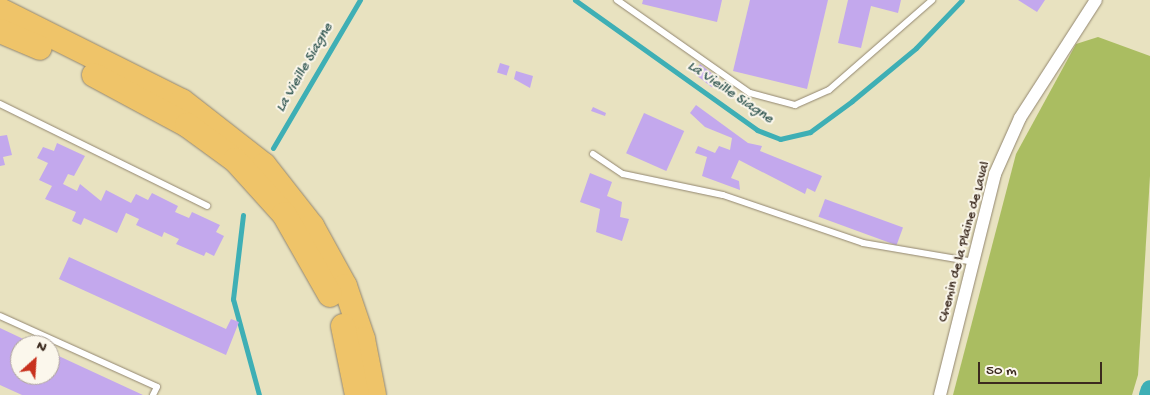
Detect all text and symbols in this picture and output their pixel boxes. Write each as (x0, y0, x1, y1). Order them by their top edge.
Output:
water label: La Vieille Siagne (272, 20, 338, 116)
water label: La Vieille Siagne (684, 58, 776, 128)
street label: Chemin de la Plaine de Laval (935, 160, 995, 324)
north arrow (10, 335, 60, 385)
text: N (34, 337, 49, 357)
scale bar (980, 352, 1104, 384)
text: 50 m (986, 362, 1017, 380)

